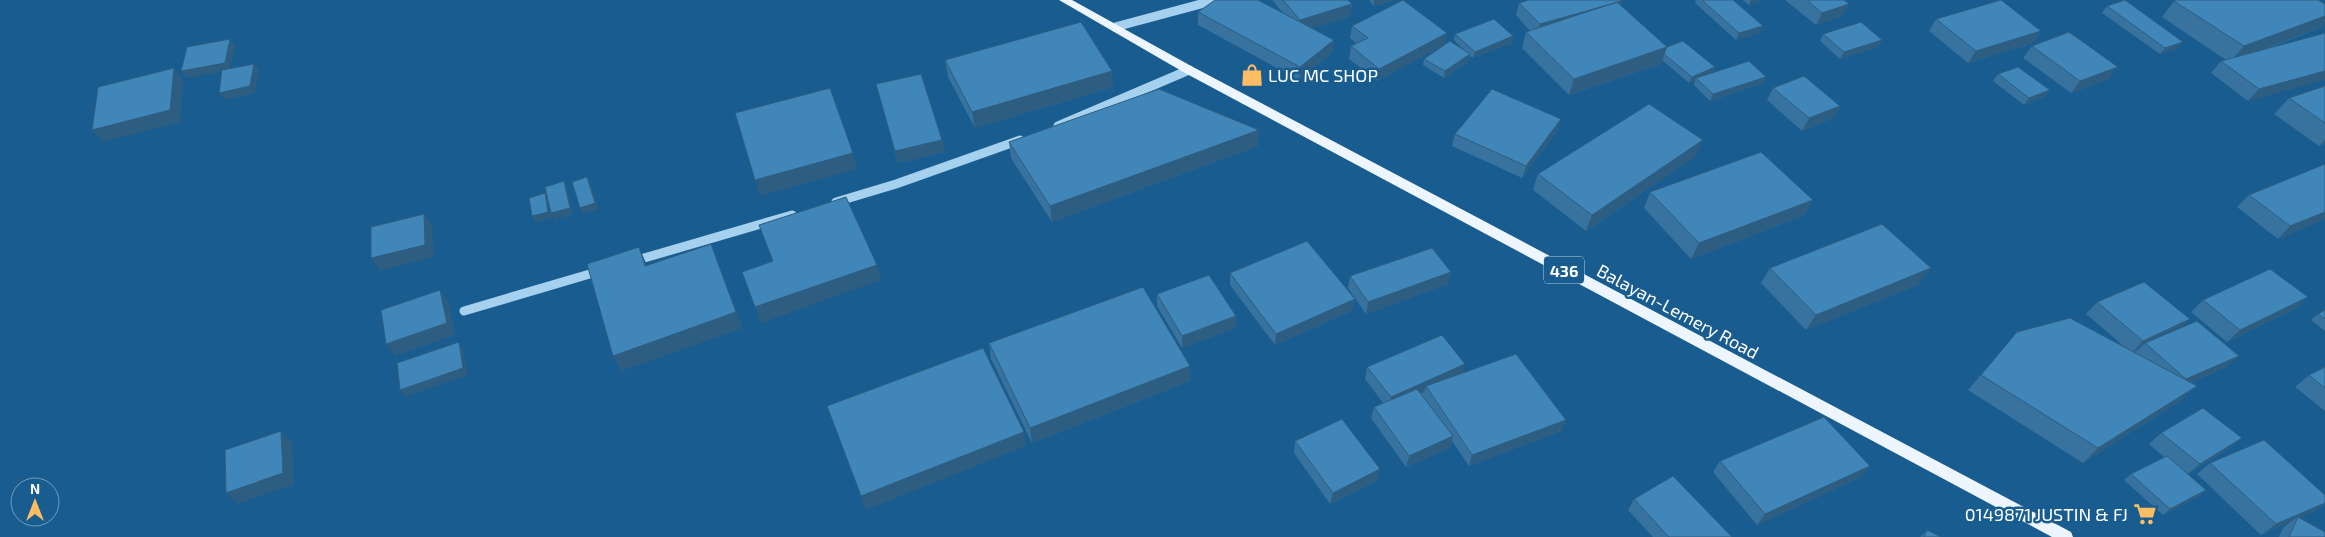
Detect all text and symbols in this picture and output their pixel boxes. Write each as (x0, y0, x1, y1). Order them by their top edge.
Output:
shop icon: LUC MC SHOP (1239, 62, 1265, 88)
place label: LUC MC SHOP (1268, 64, 1378, 86)
road number: 436 (1544, 256, 1584, 284)
street label: Balayan-Lemery Road (1593, 259, 1763, 363)
north arrow (10, 477, 60, 527)
text: N (30, 480, 40, 497)
supermarket icon: 0149871 JUSTIN & FJ (2132, 501, 2158, 527)
place label: 0149871 JUSTIN & FJ (1965, 503, 2128, 525)

